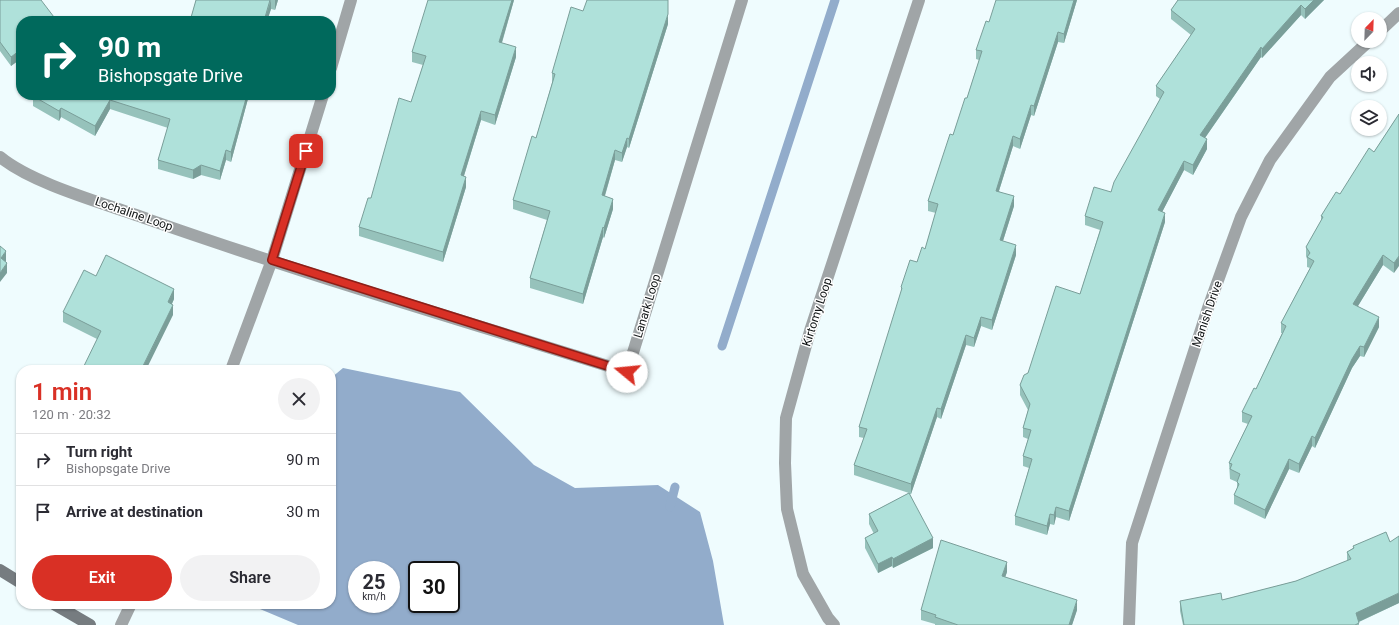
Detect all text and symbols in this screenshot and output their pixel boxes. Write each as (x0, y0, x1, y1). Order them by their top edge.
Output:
north arrow (1351, 12, 1387, 48)
map controls (1351, 12, 1387, 136)
text: 90 m (98, 31, 161, 64)
icon: right (32, 32, 84, 84)
button: sound (1351, 56, 1387, 92)
text: Bishopsgate Drive (98, 65, 243, 86)
button: layers (1351, 100, 1387, 136)
pin (289, 134, 323, 168)
icon: arrive (295, 140, 317, 162)
street label: Lochaline Loop (93, 194, 175, 234)
street label: Lanark Loop (631, 272, 663, 340)
street label: Kirtomy Loop (799, 276, 835, 348)
street label: Manish Drive (1189, 279, 1225, 349)
position arrow (606, 351, 648, 393)
text: 1 min (32, 378, 92, 406)
button: close (278, 378, 320, 420)
text: 120 m · 20:32 (32, 407, 111, 422)
text: Turn right (66, 443, 132, 461)
icon: right (32, 449, 54, 471)
text: 90 m (286, 451, 320, 469)
text: Bishopsgate Drive (66, 461, 171, 476)
icon: arrive (32, 501, 54, 523)
text: Arrive at destination (66, 503, 203, 521)
text: 30 m (286, 503, 320, 521)
button: Exit (32, 555, 172, 601)
button: Share (180, 555, 320, 601)
speed limit sign: 30 (408, 561, 460, 613)
text: 25 (363, 570, 385, 594)
text: km/h (362, 591, 386, 602)

